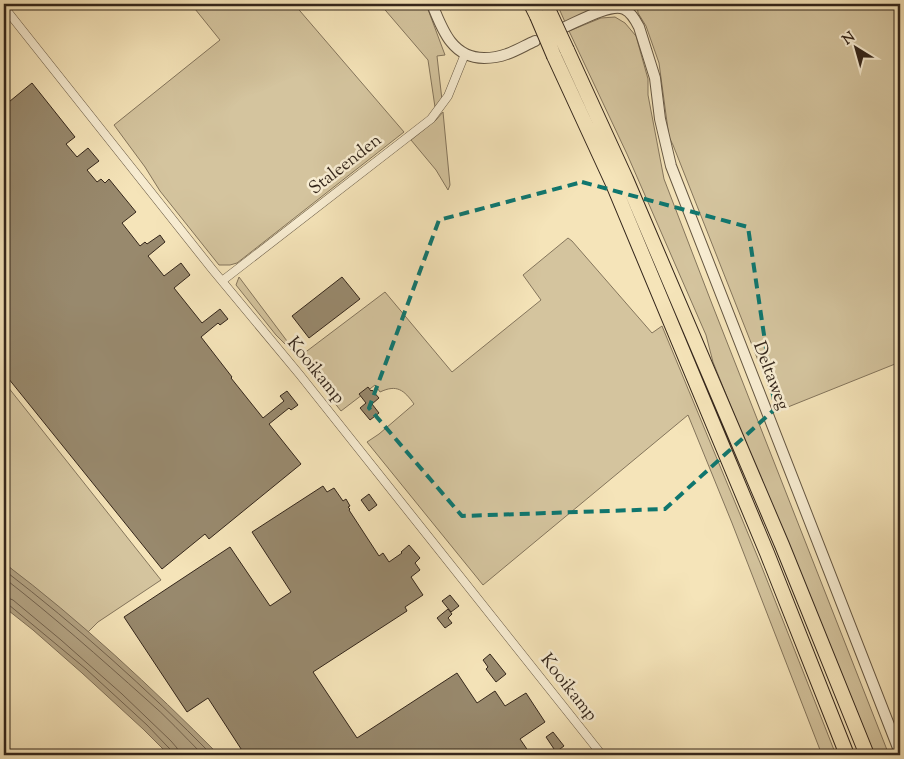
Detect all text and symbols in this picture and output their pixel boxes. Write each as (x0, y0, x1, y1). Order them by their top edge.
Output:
north arrow (832, 22, 882, 72)
text: N (839, 28, 860, 51)
street label: Staleenden (304, 128, 388, 202)
street label: Kooikamp (280, 332, 350, 410)
street label: Deltaweg (745, 338, 795, 414)
street label: Kooikamp (533, 649, 603, 727)

